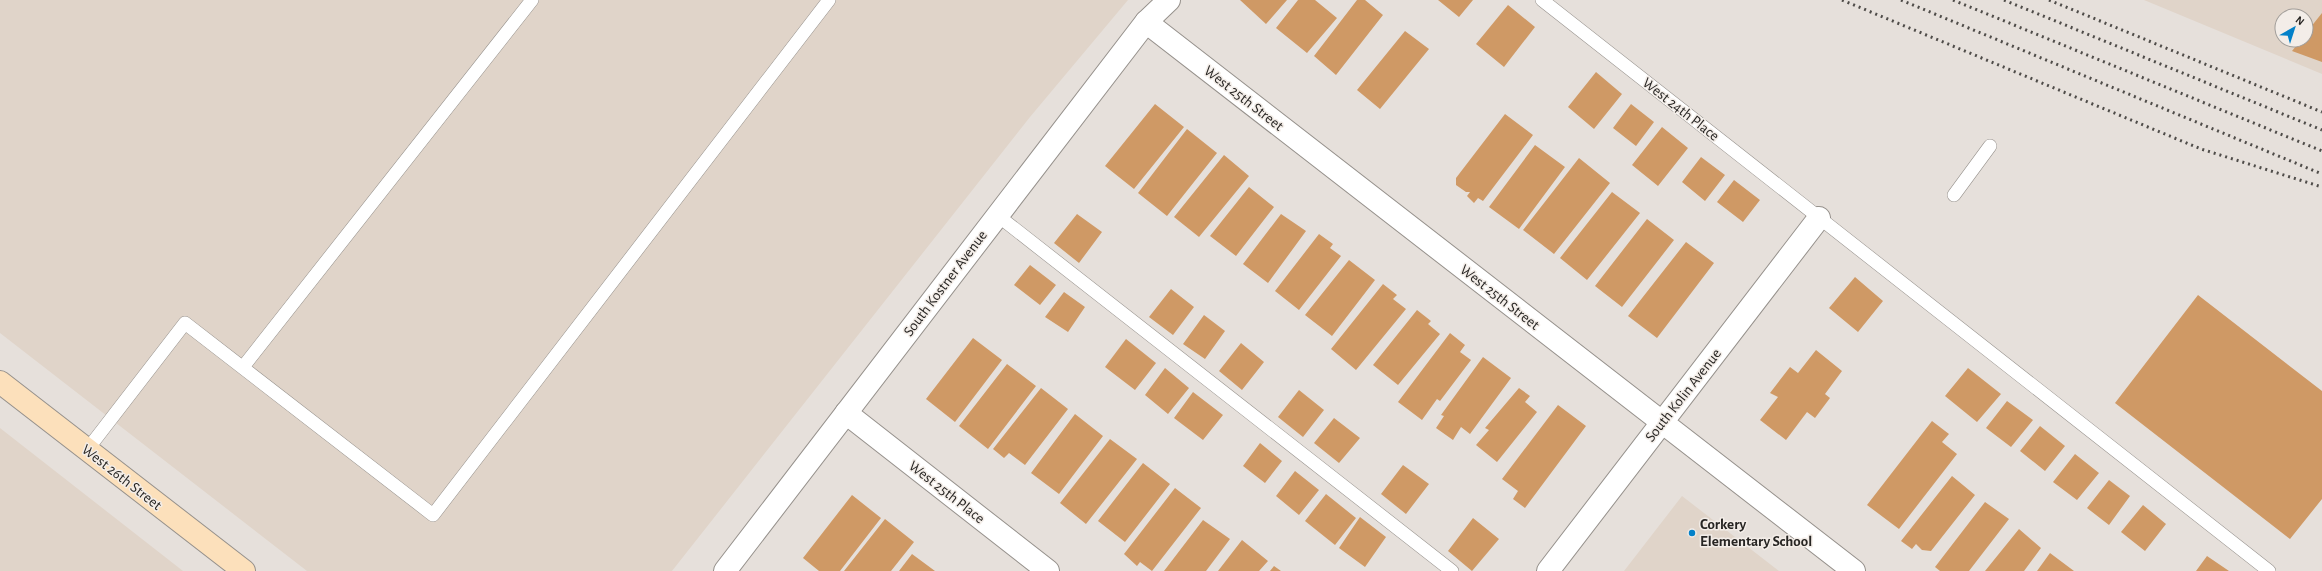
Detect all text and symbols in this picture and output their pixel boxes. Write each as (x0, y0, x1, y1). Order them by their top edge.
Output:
north arrow (2274, 8, 2314, 48)
text: N (2294, 14, 2306, 27)
street label: West 25th Street (1201, 63, 1286, 134)
street label: West 24th Place (1640, 75, 1722, 144)
street label: South Kostner Avenue (901, 228, 990, 339)
street label: West 25th Street (1457, 262, 1542, 333)
street label: South Kolin Avenue (1643, 346, 1724, 445)
street label: West 26th Street (79, 442, 165, 513)
street label: West 25th Place (906, 458, 988, 527)
place label: Corkery Elementary School (1700, 517, 1812, 549)
marker: Corkery Elementary School (1687, 528, 1697, 538)

